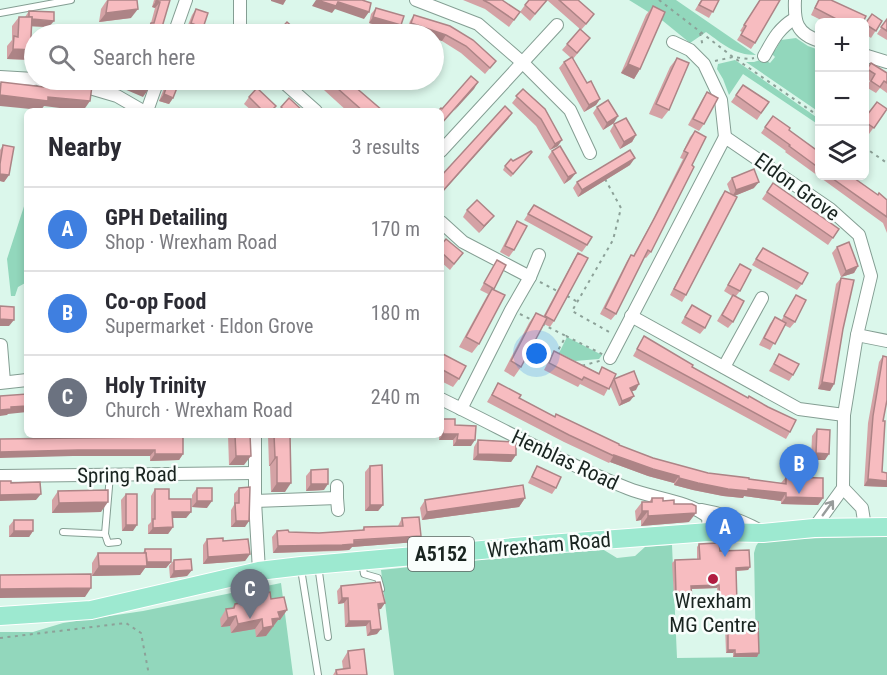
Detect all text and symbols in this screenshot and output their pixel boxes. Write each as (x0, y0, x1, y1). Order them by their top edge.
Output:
map controls (815, 18, 869, 180)
button: + (815, 18, 869, 72)
search box (24, 24, 444, 90)
icon: search (45, 41, 78, 74)
text: Search here (93, 45, 195, 70)
button: − (815, 72, 869, 126)
button: layers (815, 126, 869, 180)
text: Nearby (48, 132, 122, 162)
text: 3 results (352, 135, 420, 159)
street label: Eldon Grove (750, 148, 844, 226)
text: GPH Detailing (105, 205, 228, 230)
text: A (62, 217, 73, 241)
text: 170 m (371, 217, 420, 241)
text: Shop · Wrexham Road (105, 230, 277, 254)
text: Co-op Food (105, 289, 206, 314)
text: B (62, 301, 73, 325)
text: 180 m (371, 301, 420, 325)
text: Supermarket · Eldon Grove (105, 314, 313, 338)
your location (522, 339, 551, 368)
text: Holy Trinity (105, 373, 206, 398)
text: C (62, 385, 73, 409)
text: 240 m (371, 385, 420, 409)
text: Church · Wrexham Road (105, 398, 293, 422)
street label: Henblas Road (508, 425, 622, 495)
pin: B (780, 444, 818, 494)
street label: Spring Road (77, 462, 177, 488)
one-way arrow (822, 501, 835, 517)
pin: A (706, 508, 744, 557)
street label: Wrexham Road (486, 528, 612, 562)
road number: A5152 (408, 537, 474, 571)
pin: C (230, 570, 270, 619)
marker: Wrexham MG Centre (706, 572, 720, 586)
place label: Wrexham MG Centre (669, 589, 757, 637)

